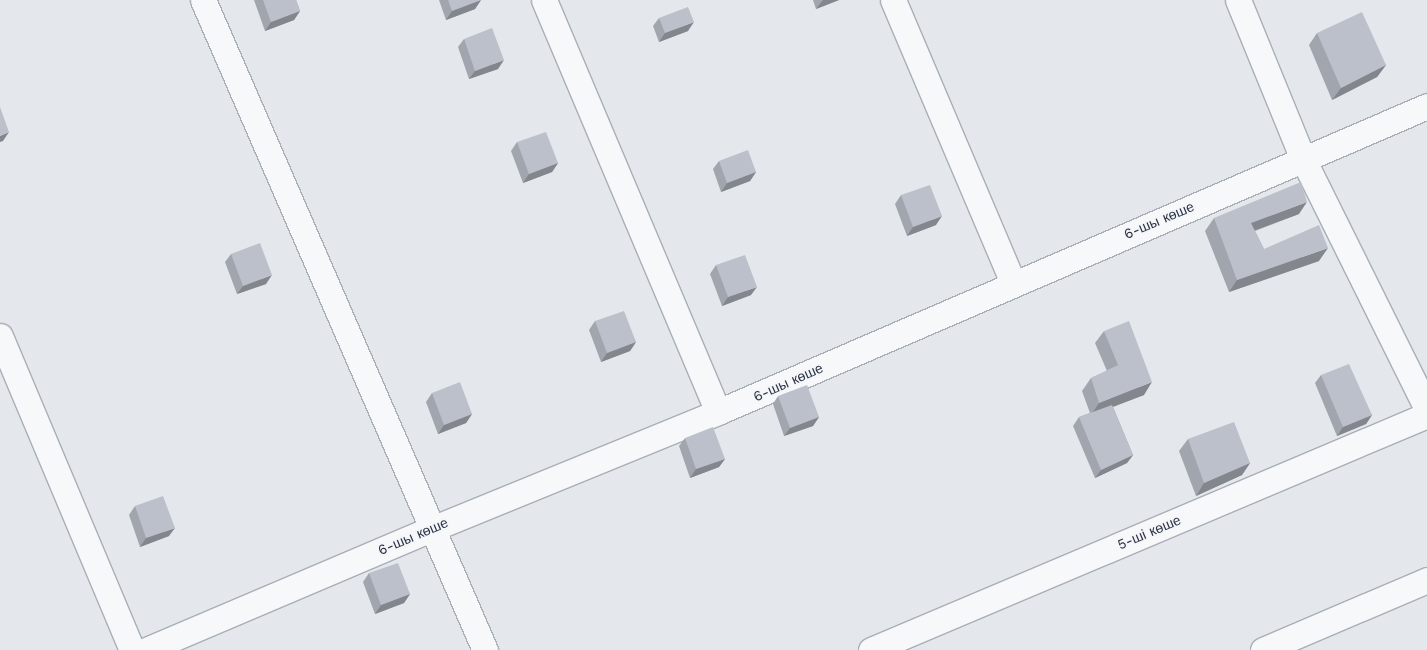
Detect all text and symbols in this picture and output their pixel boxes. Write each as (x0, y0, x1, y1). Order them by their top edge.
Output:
street label: 6-шы көше (1121, 198, 1197, 242)
street label: 6-шы көше (750, 359, 826, 405)
street label: 5-ші көше (1115, 511, 1183, 553)
street label: 6-шы көше (375, 514, 451, 558)

